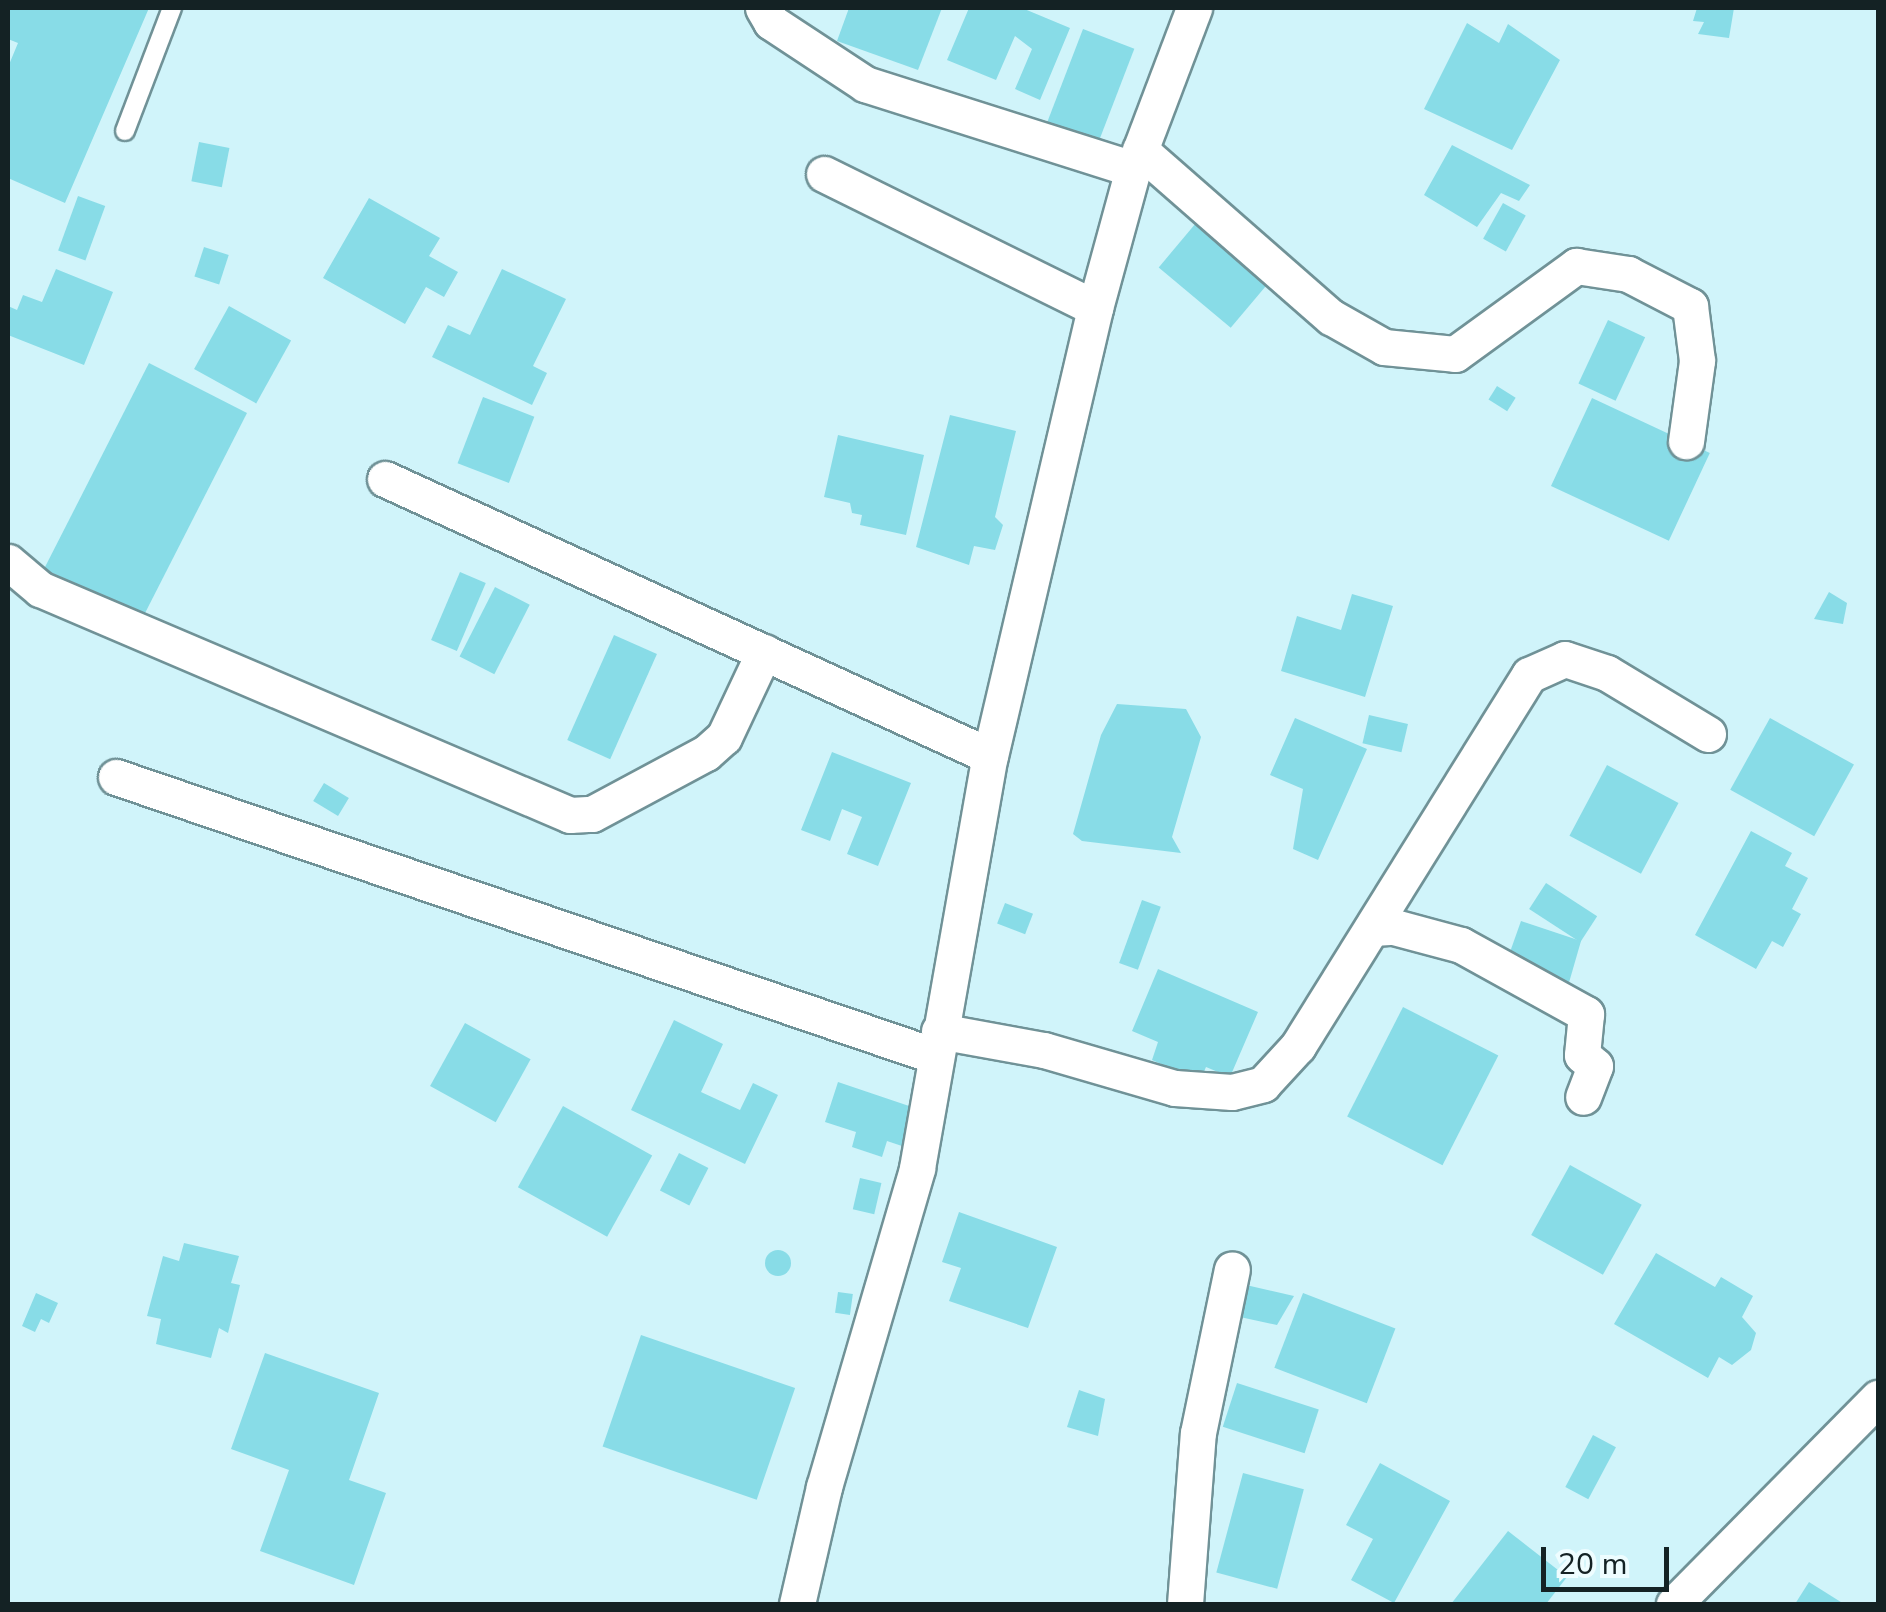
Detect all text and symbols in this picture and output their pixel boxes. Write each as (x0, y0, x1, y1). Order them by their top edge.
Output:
scale bar (1546, 1527, 1674, 1589)
text: 20 m (1558, 1544, 1627, 1585)

